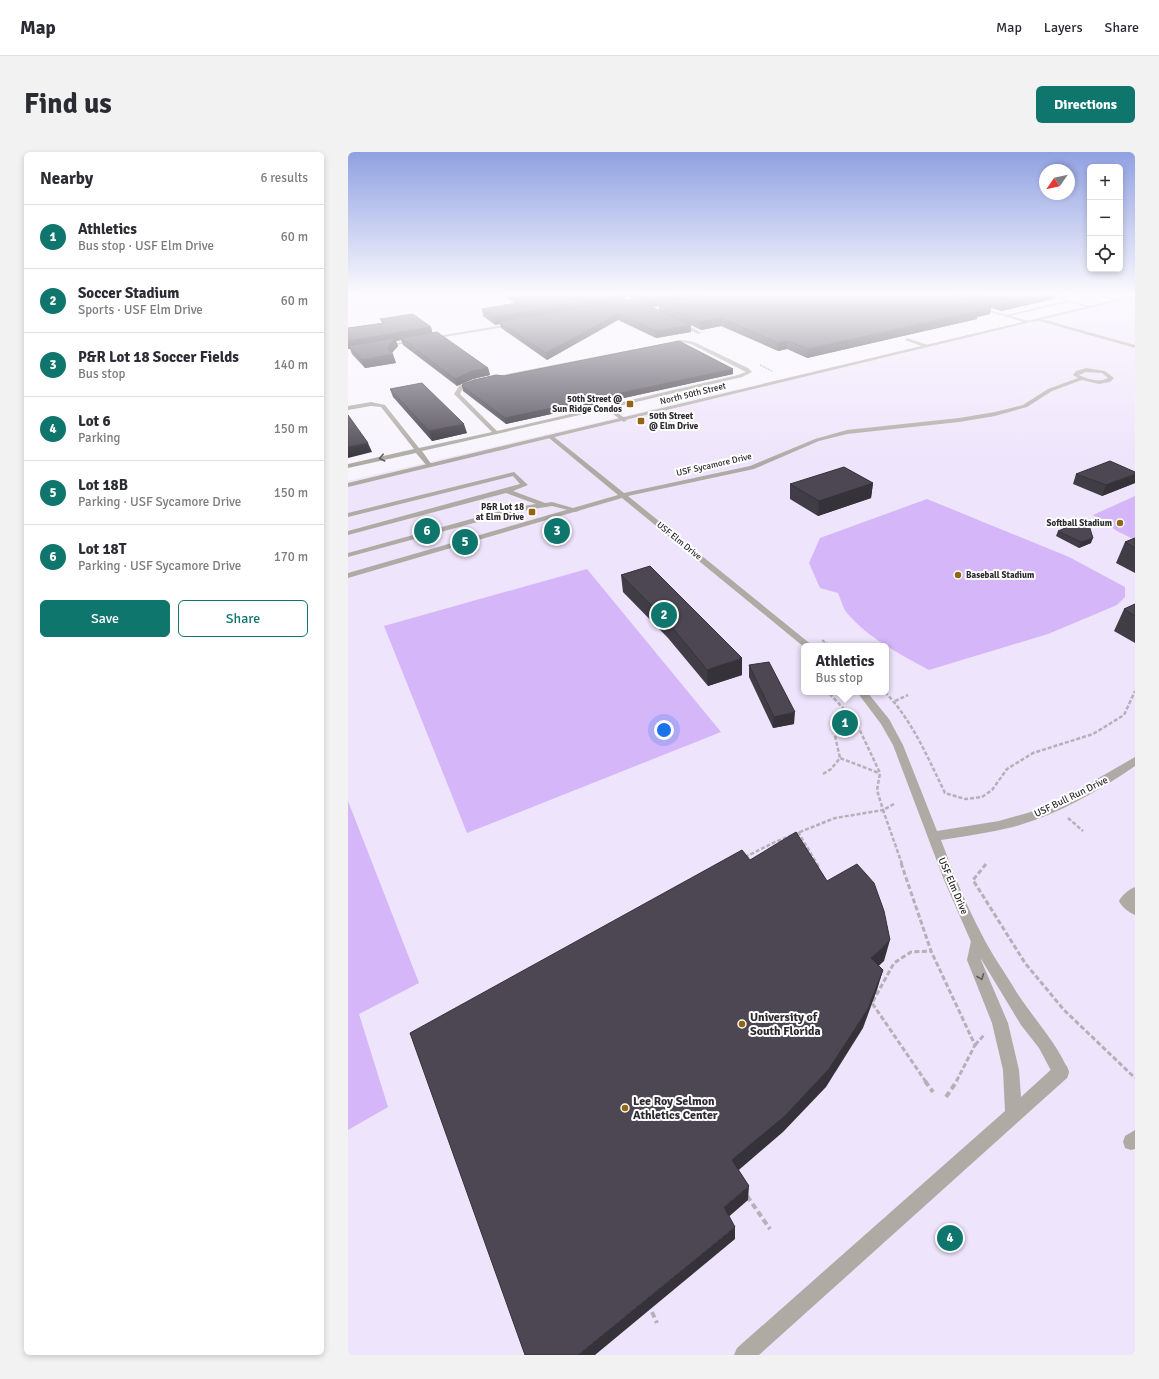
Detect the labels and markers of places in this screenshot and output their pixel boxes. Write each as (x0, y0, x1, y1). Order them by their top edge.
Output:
place label: 50th Street @ Sun Ridge Condos (552, 394, 622, 415)
marker: 50th Street @ Sun Ridge Condos (625, 399, 635, 409)
place label: 50th Street @ Elm Drive (649, 411, 699, 432)
marker: 50th Street @ Elm Drive (636, 416, 646, 426)
place label: P&R Lot 18 at Elm Drive (476, 502, 525, 523)
marker: P&R Lot 18 at Elm Drive (527, 507, 537, 517)
pin: 6 (414, 516, 440, 546)
pin: 3 (544, 516, 570, 546)
place label: Softball Stadium (1046, 518, 1112, 529)
marker: Softball Stadium (1115, 518, 1125, 528)
pin: 5 (452, 527, 478, 557)
marker: Baseball Stadium (953, 570, 963, 580)
place label: Baseball Stadium (966, 570, 1034, 581)
pin: 2 (651, 600, 677, 630)
pin: 1 (832, 708, 858, 738)
place label: University of South Florida (750, 1010, 821, 1039)
marker: University of South Florida (737, 1019, 747, 1029)
place label: Lee Roy Selmon Athletics Center (633, 1094, 718, 1123)
marker: Lee Roy Selmon Athletics Center (620, 1103, 630, 1113)
pin: 4 (937, 1223, 963, 1253)

